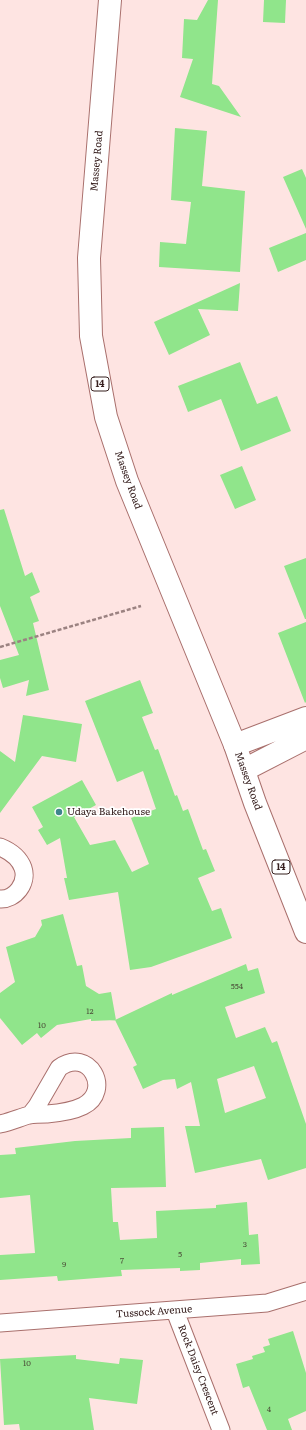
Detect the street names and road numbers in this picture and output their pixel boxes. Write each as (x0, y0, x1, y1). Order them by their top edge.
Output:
street label: Massey Road (88, 130, 106, 192)
road number: 14 (91, 377, 109, 391)
street label: Massey Road (112, 449, 144, 511)
street label: Massey Road (232, 750, 264, 812)
road number: 14 (272, 860, 290, 874)
street label: Tussock Avenue (115, 1303, 193, 1321)
street label: Rock Daisy Crescent (175, 1323, 221, 1417)

